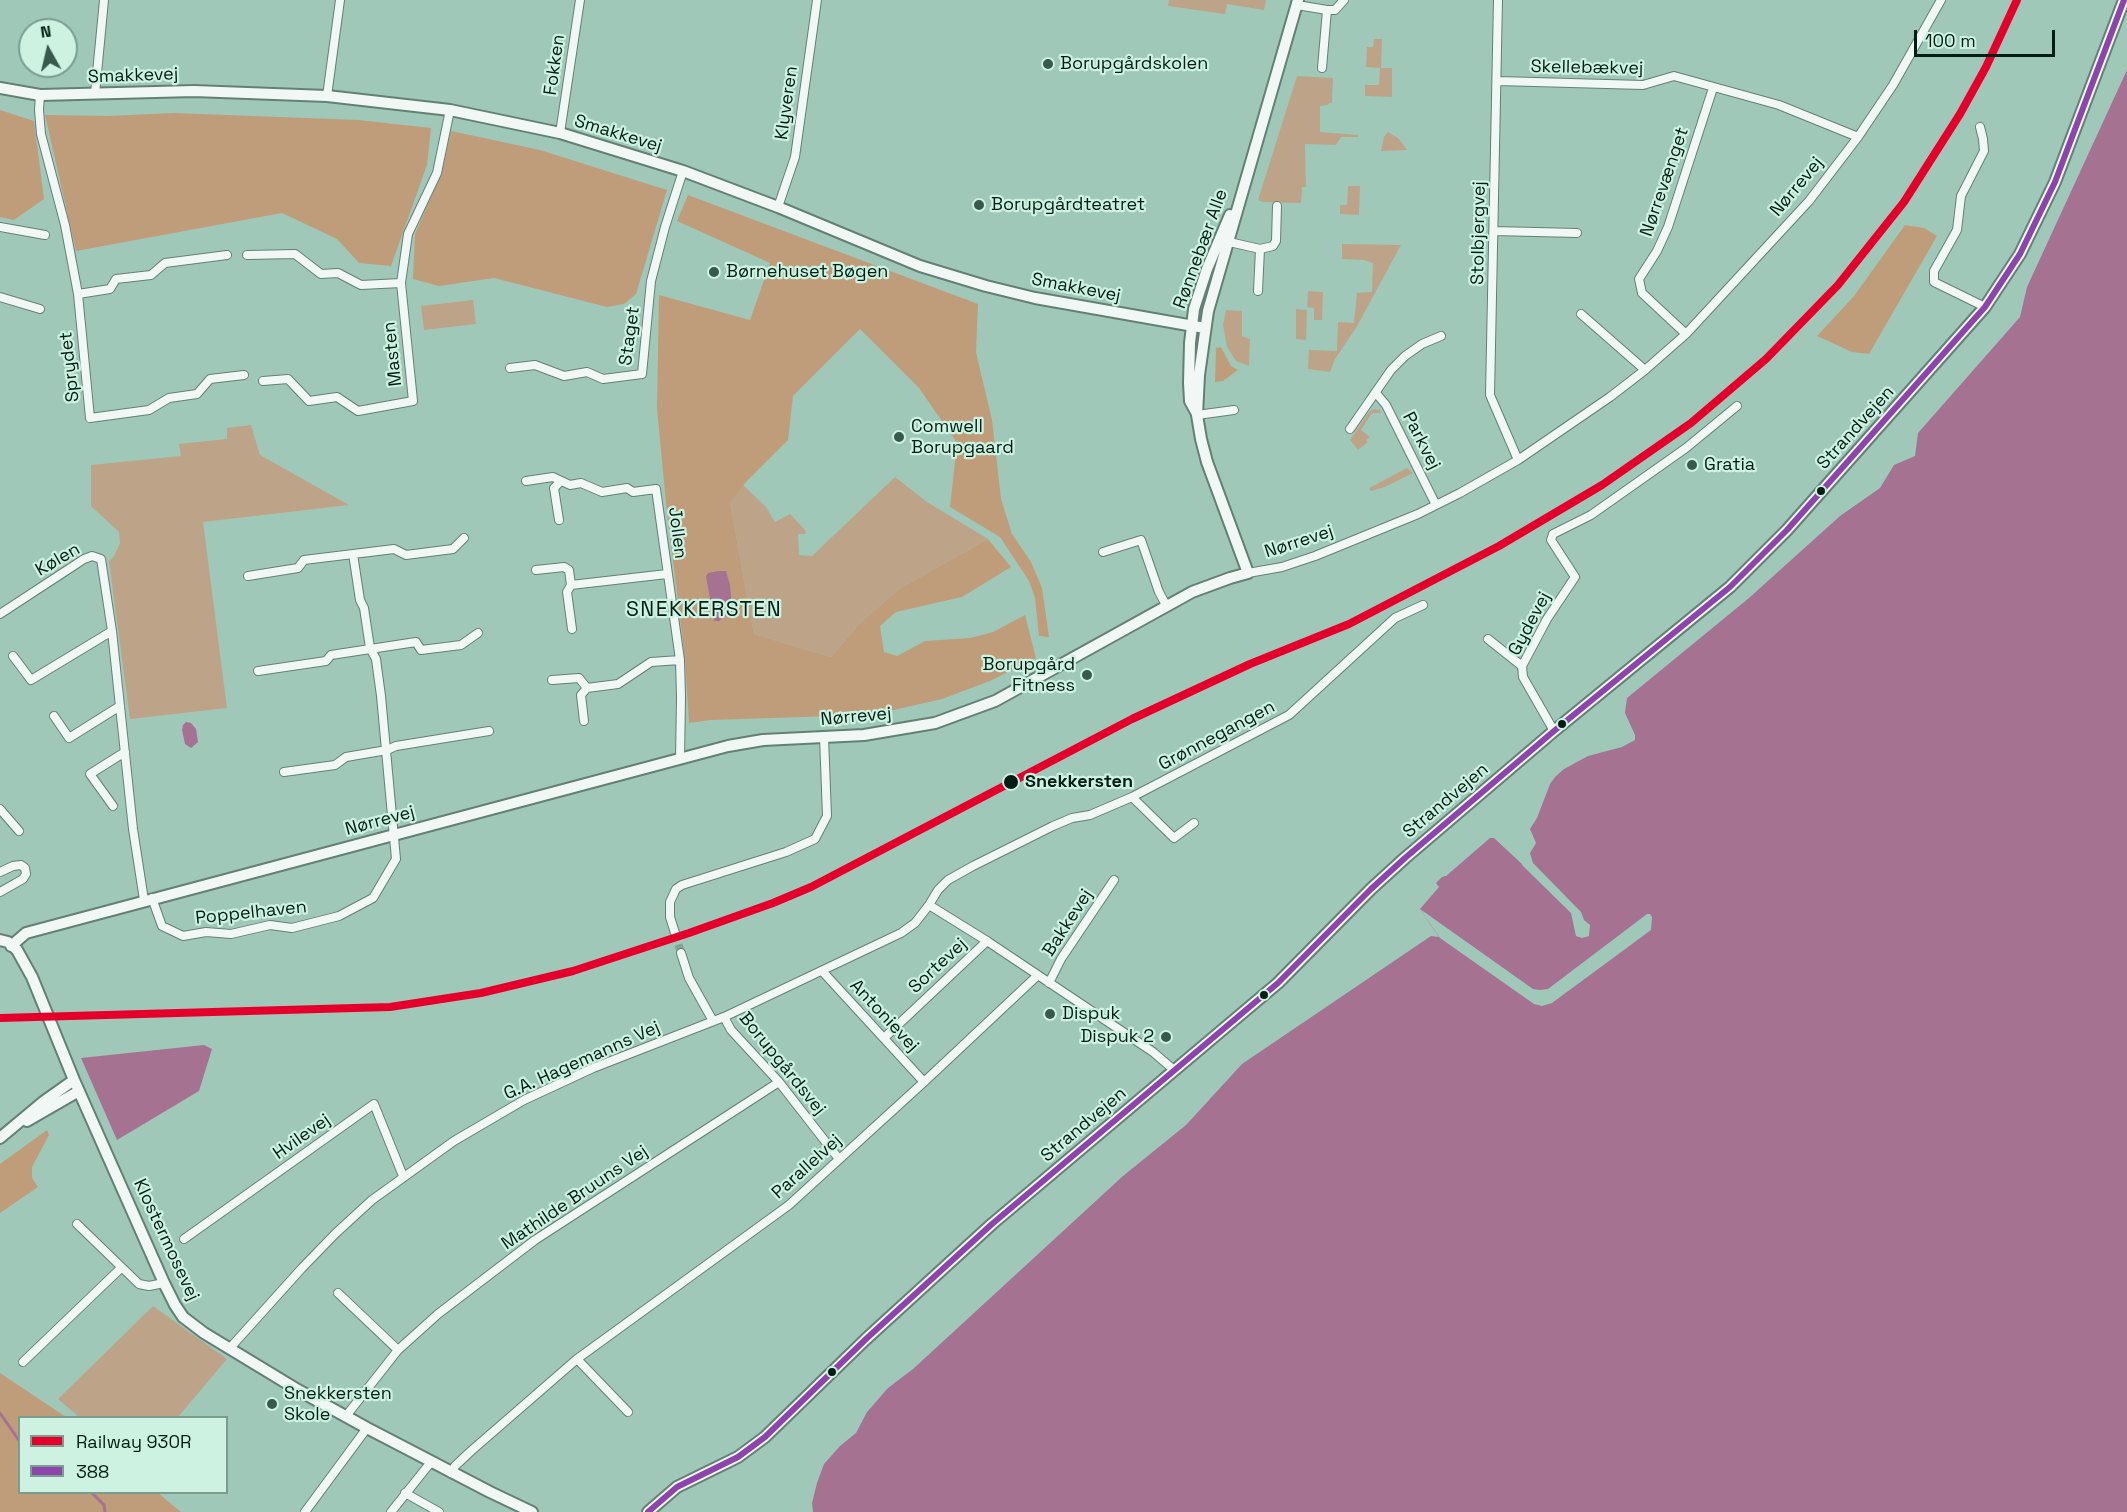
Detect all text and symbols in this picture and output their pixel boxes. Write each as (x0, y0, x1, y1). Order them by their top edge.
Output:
north arrow (18, 18, 78, 78)
scale bar (1917, 18, 2058, 56)
text: N (39, 21, 52, 43)
text: 100 m (1925, 29, 1976, 52)
street label: Fokken (540, 33, 570, 97)
place label: Borupgårdskolen (1060, 53, 1208, 75)
street label: Skellebækvej (1530, 56, 1644, 80)
marker: Borupgårdskolen (1041, 57, 1055, 71)
street label: Smakkevej (87, 64, 179, 88)
street label: Klyveren (771, 65, 803, 141)
street label: Smakkevej (572, 110, 664, 158)
street label: Nørrevænget (1636, 125, 1694, 239)
street label: Nørrevej (1766, 153, 1828, 221)
street label: Stolbjergvej (1467, 181, 1491, 285)
street label: Rønnebær Alle (1169, 186, 1233, 312)
place label: Borupgårdteatret (991, 194, 1145, 216)
marker: Borupgårdteatret (972, 198, 986, 212)
place label: Børnehuset Bøgen (726, 261, 888, 283)
marker: Børnehuset Bøgen (707, 265, 721, 279)
street label: Smakkevej (1030, 269, 1122, 307)
street label: Staget (615, 305, 645, 367)
street label: Masten (379, 321, 407, 387)
street label: Sprydet (56, 331, 84, 403)
street label: Strandvejen (1813, 382, 1899, 474)
street label: Parkvej (1397, 409, 1445, 473)
place label: Comwell Borupgaard (911, 416, 1014, 458)
marker: Comwell Borupgaard (892, 430, 906, 444)
place label: Gratia (1704, 454, 1755, 476)
marker: Gratia (1685, 458, 1699, 472)
unlabelled marker (1815, 485, 1827, 497)
street label: Jollen (663, 506, 691, 560)
street label: Nørrevej (1262, 521, 1336, 563)
street label: Kølen (32, 539, 84, 581)
street label: Gydevej (1504, 588, 1556, 660)
district label: SNEKKERSTEN (626, 597, 782, 623)
place label: Borupgård Fitness (983, 654, 1075, 696)
marker: Borupgård Fitness (1080, 668, 1094, 682)
street label: Grønnegangen (1155, 696, 1279, 776)
street label: Nørrevej (820, 703, 892, 731)
unlabelled marker (1556, 718, 1568, 730)
street label: Strandvejen (1399, 759, 1493, 843)
place label: Snekkersten (1025, 771, 1133, 793)
marker: Snekkersten (1002, 773, 1020, 791)
street label: Nørrevej (343, 801, 417, 841)
street label: Bakkevej (1038, 885, 1098, 961)
street label: Poppelhaven (194, 896, 308, 930)
street label: Sortevej (904, 934, 972, 998)
street label: Antonievej (845, 975, 923, 1057)
unlabelled marker (1258, 989, 1270, 1001)
place label: Dispuk (1062, 1003, 1120, 1025)
marker: Dispuk (1043, 1007, 1057, 1021)
street label: Borupgårdsvej (734, 1008, 830, 1120)
street label: G.A. Hagemanns Vej (501, 1017, 663, 1105)
place label: Dispuk 2 (1080, 1026, 1154, 1048)
marker: Dispuk 2 (1159, 1030, 1173, 1044)
street label: Strandvejen (1037, 1083, 1131, 1167)
street label: Hvilevej (269, 1109, 335, 1165)
street label: Parallelvej (768, 1130, 846, 1204)
street label: Mathilde Bruuns Vej (498, 1141, 652, 1255)
street label: Klostermosevej (128, 1176, 204, 1304)
unlabelled marker (826, 1366, 838, 1378)
place label: Snekkersten Skole (284, 1383, 392, 1426)
marker: Snekkersten Skole (265, 1397, 279, 1411)
legend (18, 1416, 228, 1494)
text: Railway 930R (76, 1430, 191, 1453)
text: 388 (76, 1460, 109, 1483)

